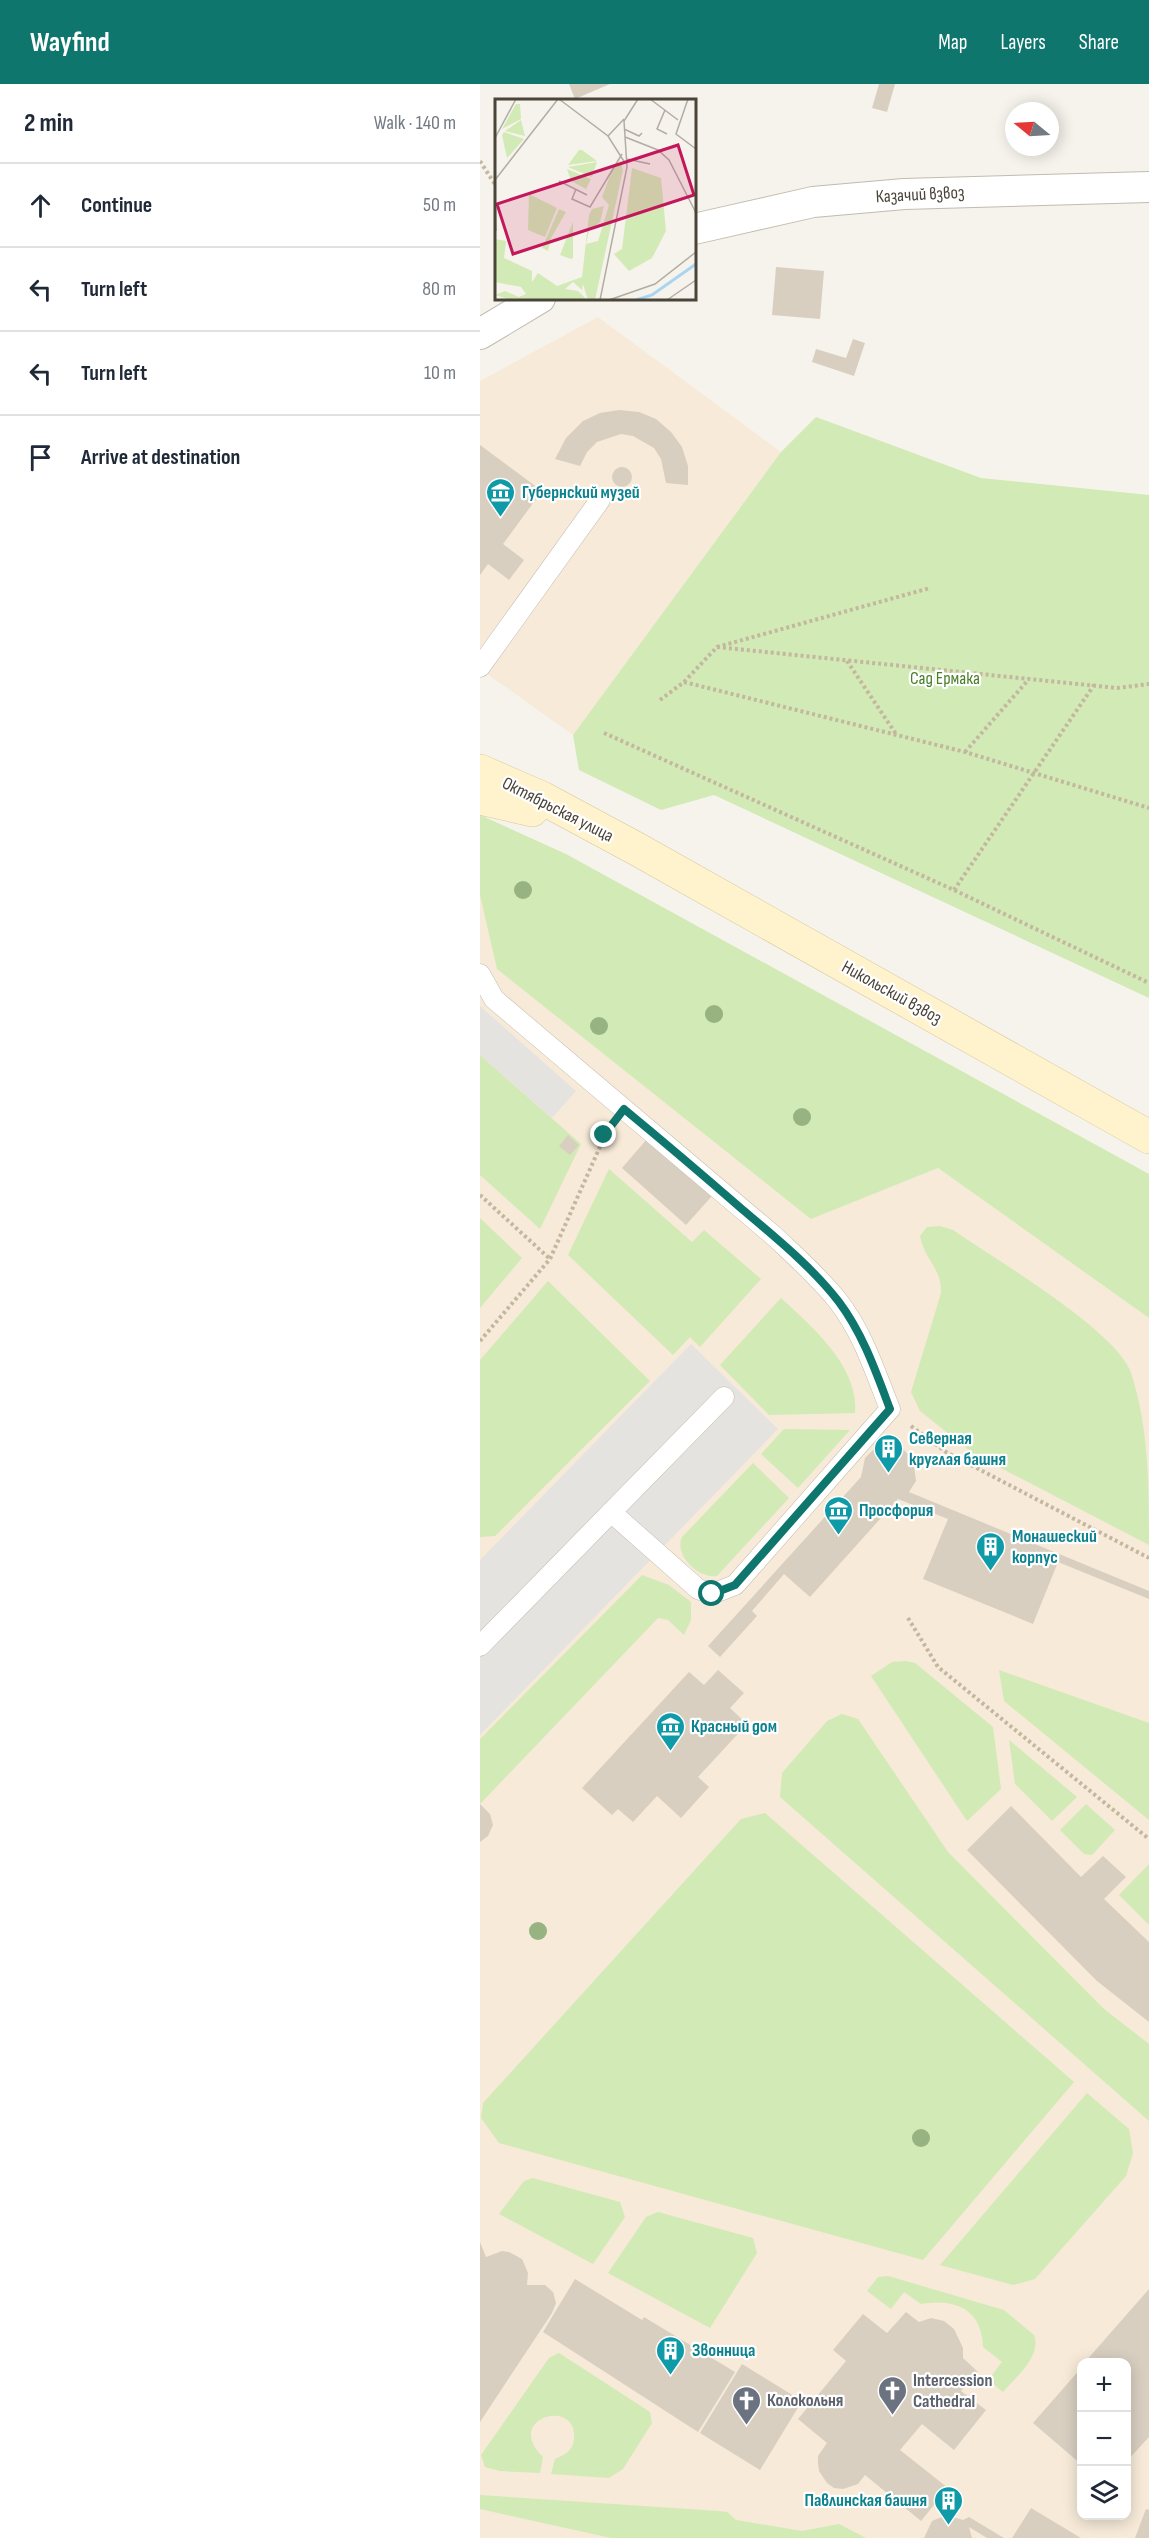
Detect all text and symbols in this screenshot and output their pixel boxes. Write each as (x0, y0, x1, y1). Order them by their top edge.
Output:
text: Wayfind (30, 26, 110, 59)
text: Map (938, 30, 967, 55)
text: Layers (1000, 30, 1046, 55)
text: Share (1079, 30, 1119, 55)
inset map (495, 99, 696, 300)
north arrow (1005, 102, 1059, 156)
text: 2 min (24, 108, 74, 139)
text: Walk · 140 m (374, 111, 456, 135)
street label: Казачий взвоз (875, 182, 965, 207)
icon: ahead (24, 189, 57, 222)
text: Continue (81, 192, 152, 219)
text: 50 m (423, 193, 456, 217)
icon: left (24, 273, 57, 306)
text: Turn left (81, 276, 147, 303)
text: 80 m (422, 277, 456, 301)
icon: left (24, 357, 57, 390)
text: Turn left (81, 360, 147, 387)
text: 10 m (424, 361, 456, 385)
icon: arrive (24, 441, 57, 474)
text: Arrive at destination (81, 444, 240, 471)
museum icon: Губернский музей (485, 476, 517, 518)
place label: Губернский музей (522, 482, 640, 503)
park label: Сад Ермака (910, 668, 980, 689)
street label: Октябрьская улица (499, 772, 617, 847)
street label: Никольский взвоз (838, 956, 945, 1029)
route end (590, 1121, 616, 1147)
place label: Северная круглая башня (909, 1428, 1006, 1470)
building icon: Северная круглая башня (872, 1432, 904, 1474)
museum icon: Просфория (822, 1494, 854, 1536)
place label: Просфория (859, 1500, 933, 1521)
place label: Монашеский корпус (1012, 1526, 1097, 1568)
building icon: Монашеский корпус (975, 1530, 1007, 1572)
route start (698, 1580, 724, 1606)
museum icon: Красный дом (654, 1710, 686, 1752)
place label: Красный дом (691, 1716, 777, 1737)
building icon: Звонница (655, 2334, 687, 2376)
place label: Звонница (692, 2340, 755, 2361)
map controls (1077, 2358, 1131, 2520)
button: + (1077, 2358, 1131, 2412)
place label: Intercession Cathedral (913, 2370, 992, 2412)
church icon: Intercession Cathedral (876, 2374, 908, 2416)
church icon: Колокольня (730, 2384, 762, 2426)
place label: Колокольня (767, 2390, 843, 2411)
button: − (1077, 2412, 1131, 2466)
button: layers (1077, 2466, 1131, 2520)
building icon: Павлинская башня (932, 2484, 964, 2526)
place label: Павлинская башня (804, 2490, 927, 2511)

